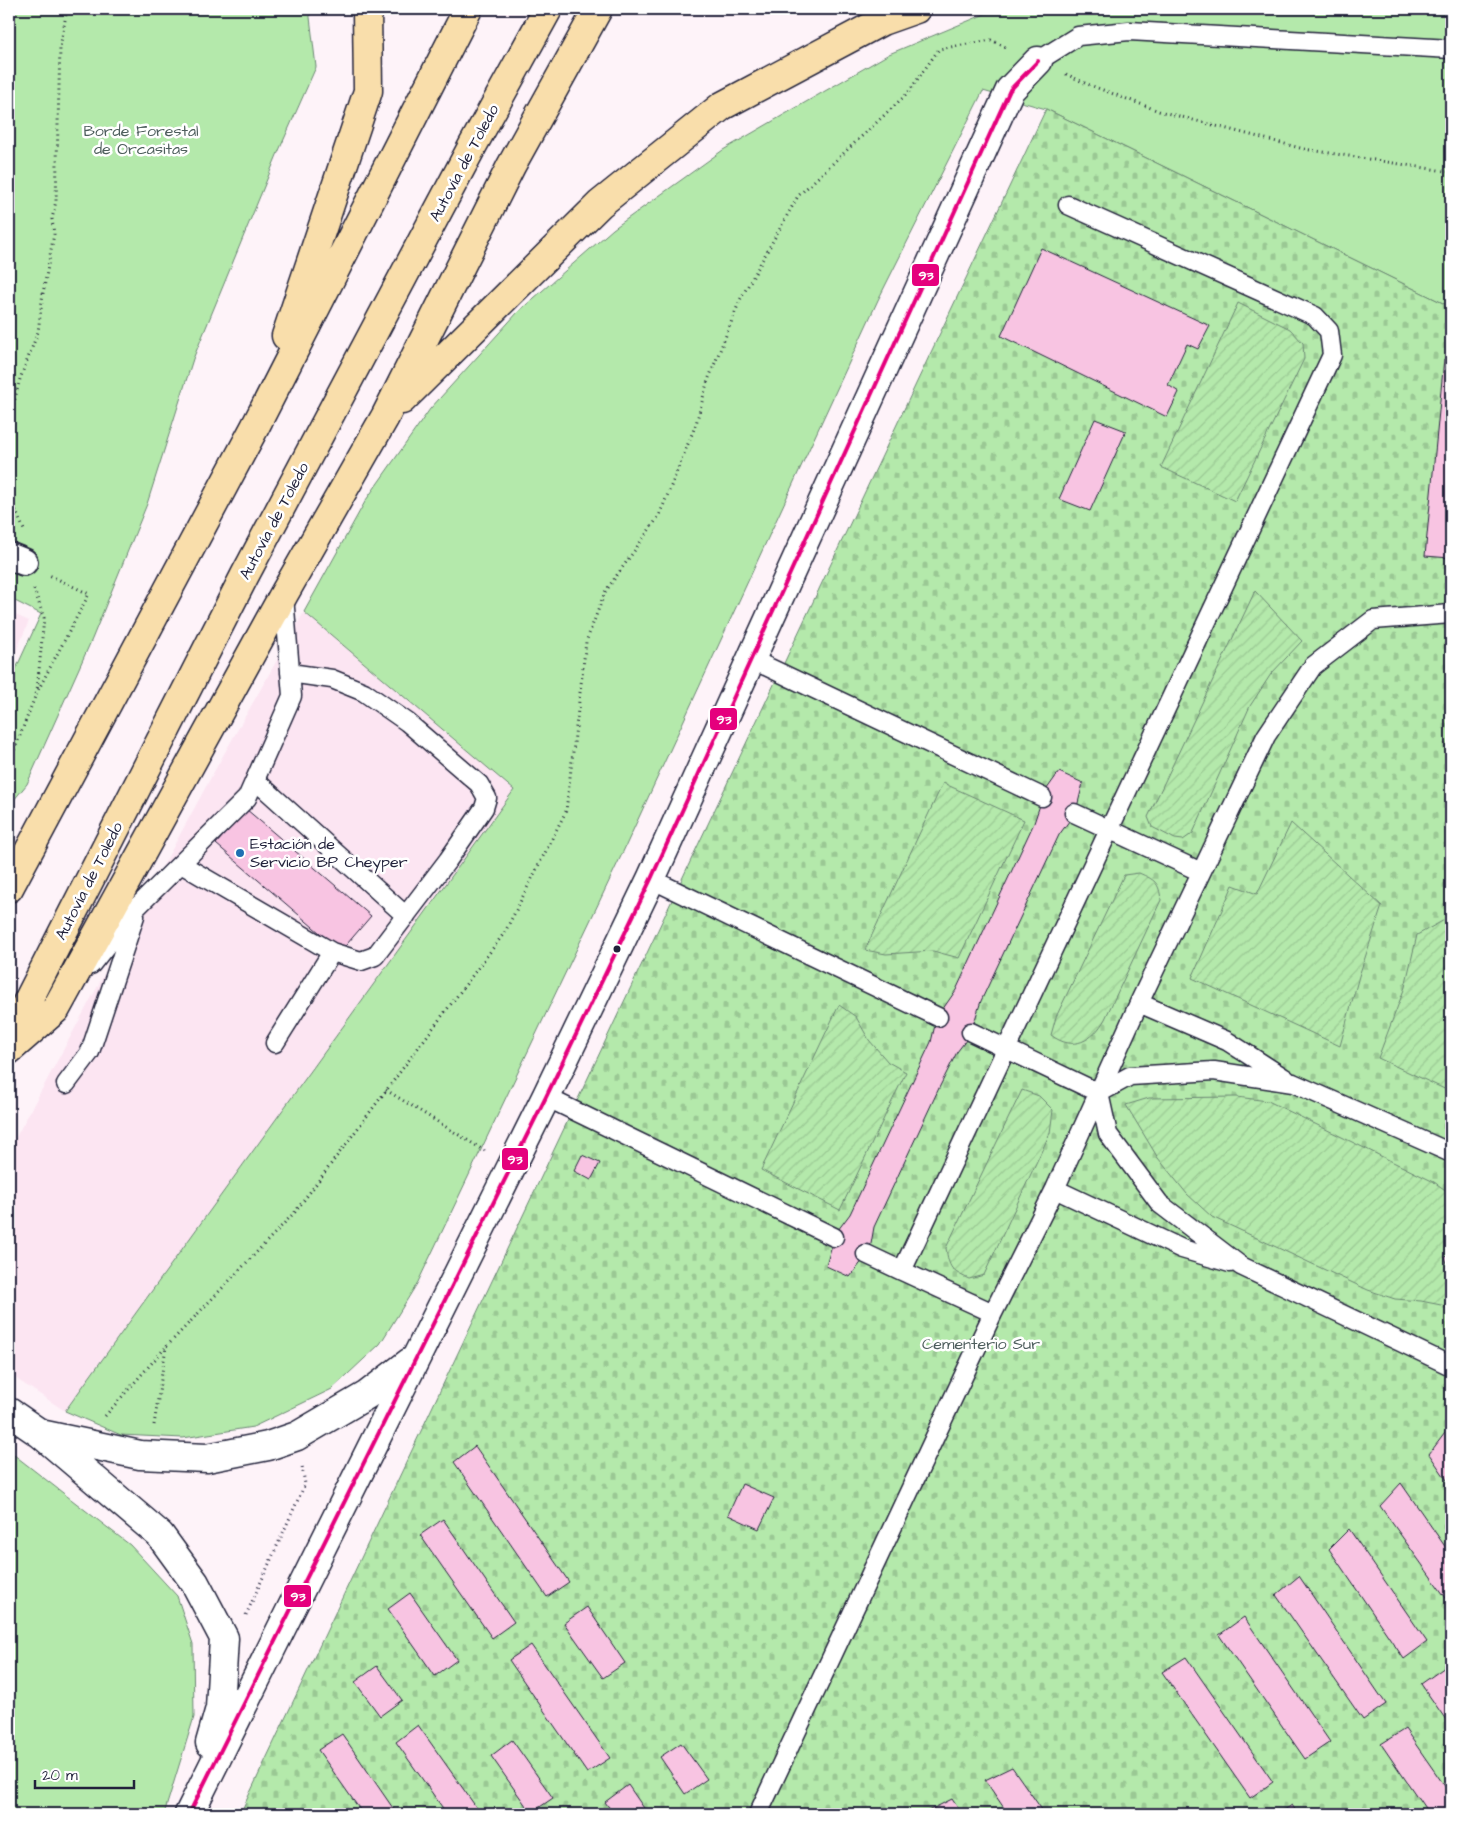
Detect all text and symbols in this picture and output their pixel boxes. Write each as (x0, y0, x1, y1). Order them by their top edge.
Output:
street label: Autovía de Toledo (424, 101, 504, 225)
park label: Borde Forestal de Orcasitas (83, 120, 199, 160)
line badge: 93 (911, 263, 940, 287)
text: 93 (918, 266, 934, 286)
street label: Autovía de Toledo (234, 459, 314, 583)
line badge: 93 (709, 707, 738, 731)
text: 93 (716, 710, 732, 730)
street label: Autovía de Toledo (50, 818, 128, 944)
place label: Estación de Servicio BP Cheyper (250, 833, 408, 874)
marker: Estación de Servicio BP Cheyper (234, 847, 246, 859)
unlabelled marker (612, 944, 622, 954)
line badge: 93 (501, 1147, 529, 1171)
text: 93 (507, 1150, 523, 1170)
park label: Cementerio Sur (922, 1333, 1040, 1355)
line badge: 93 (283, 1584, 312, 1608)
text: 93 (290, 1587, 306, 1607)
scale bar (35, 1758, 134, 1790)
text: 20 m (42, 1765, 78, 1786)

